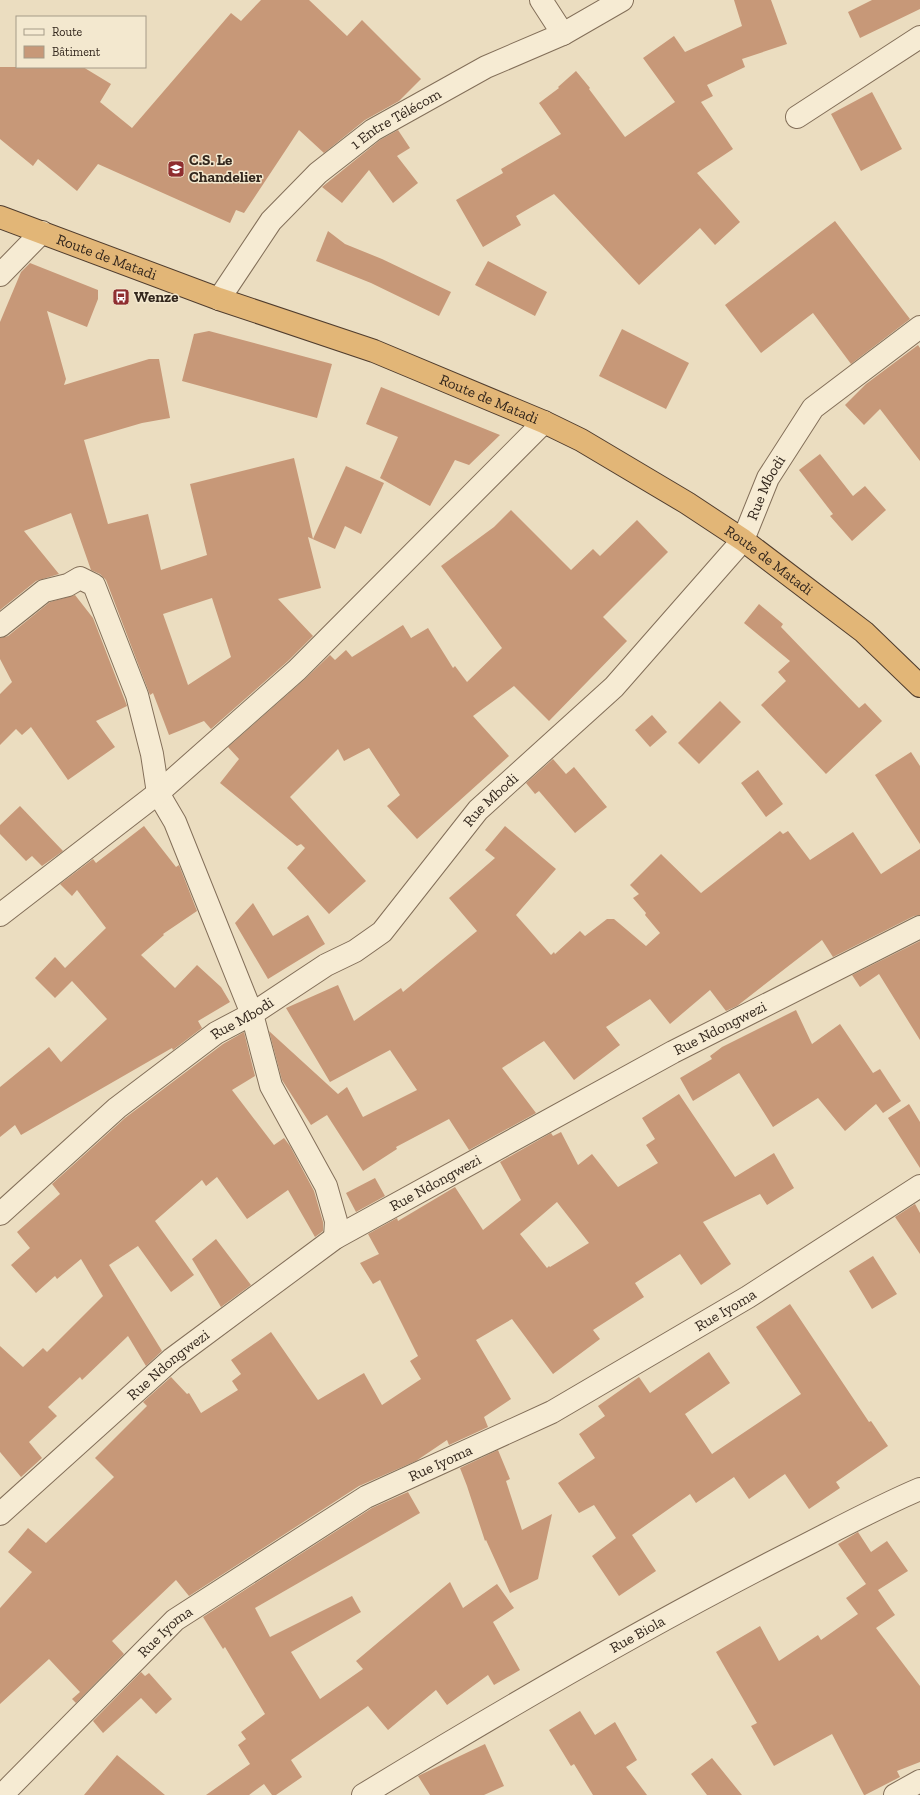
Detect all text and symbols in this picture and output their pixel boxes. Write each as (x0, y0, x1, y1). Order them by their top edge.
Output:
legend (16, 16, 146, 68)
text: Route (52, 25, 83, 39)
text: Bâtiment (52, 45, 101, 59)
street label: 1 Entre Télécom (347, 85, 444, 153)
place label: C.S. Le Chandelier (189, 151, 263, 186)
school or university icon: C.S. Le Chandelier (166, 159, 186, 179)
street label: Route de Matadi (54, 230, 159, 284)
bus stop icon: Wenze (111, 287, 131, 307)
place label: Wenze (134, 288, 178, 306)
street label: Route de Matadi (437, 370, 541, 428)
street label: Rue Mbodi (743, 452, 789, 523)
street label: Route de Matadi (721, 521, 817, 599)
street label: Rue Mbodi (459, 769, 522, 830)
street label: Rue Mbodi (207, 993, 277, 1043)
street label: Rue Ndongwezi (671, 997, 769, 1059)
street label: Rue Ndongwezi (387, 1151, 484, 1215)
street label: Rue Iyoma (692, 1285, 760, 1335)
street label: Rue Ndongwezi (123, 1325, 213, 1404)
street label: Rue Iyoma (406, 1441, 475, 1485)
street label: Rue Iyoma (134, 1602, 196, 1661)
street label: Rue Biola (607, 1612, 668, 1657)

